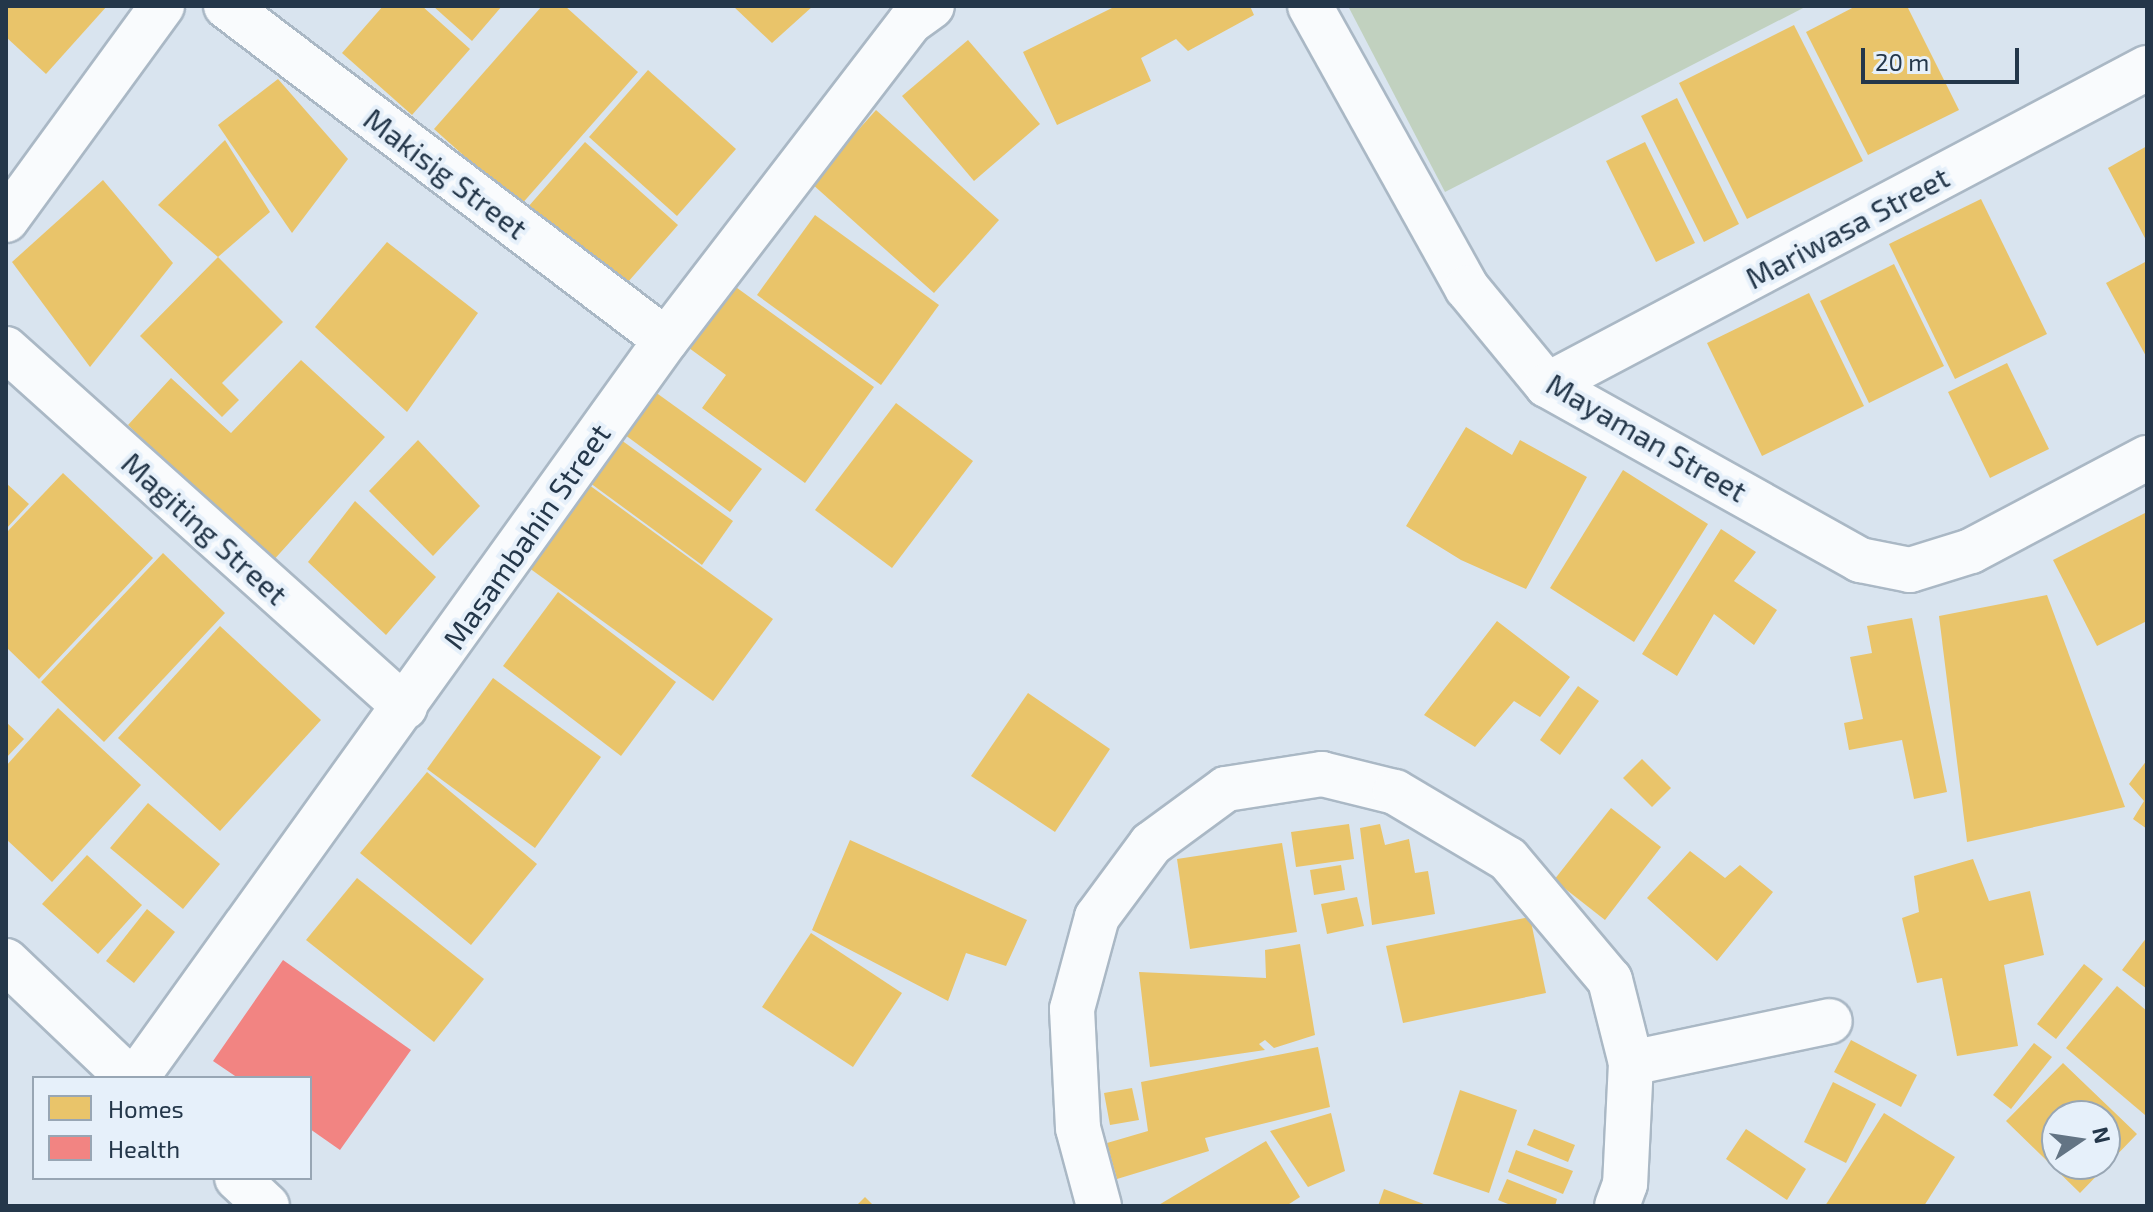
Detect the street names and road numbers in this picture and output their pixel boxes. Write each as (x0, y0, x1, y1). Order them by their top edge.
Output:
street label: Makisig Street (357, 100, 535, 246)
street label: Mariwasa Street (1739, 158, 1955, 296)
street label: Mayaman Street (1540, 365, 1754, 509)
street label: Masambahin Street (435, 416, 617, 656)
street label: Magiting Street (115, 444, 295, 612)

